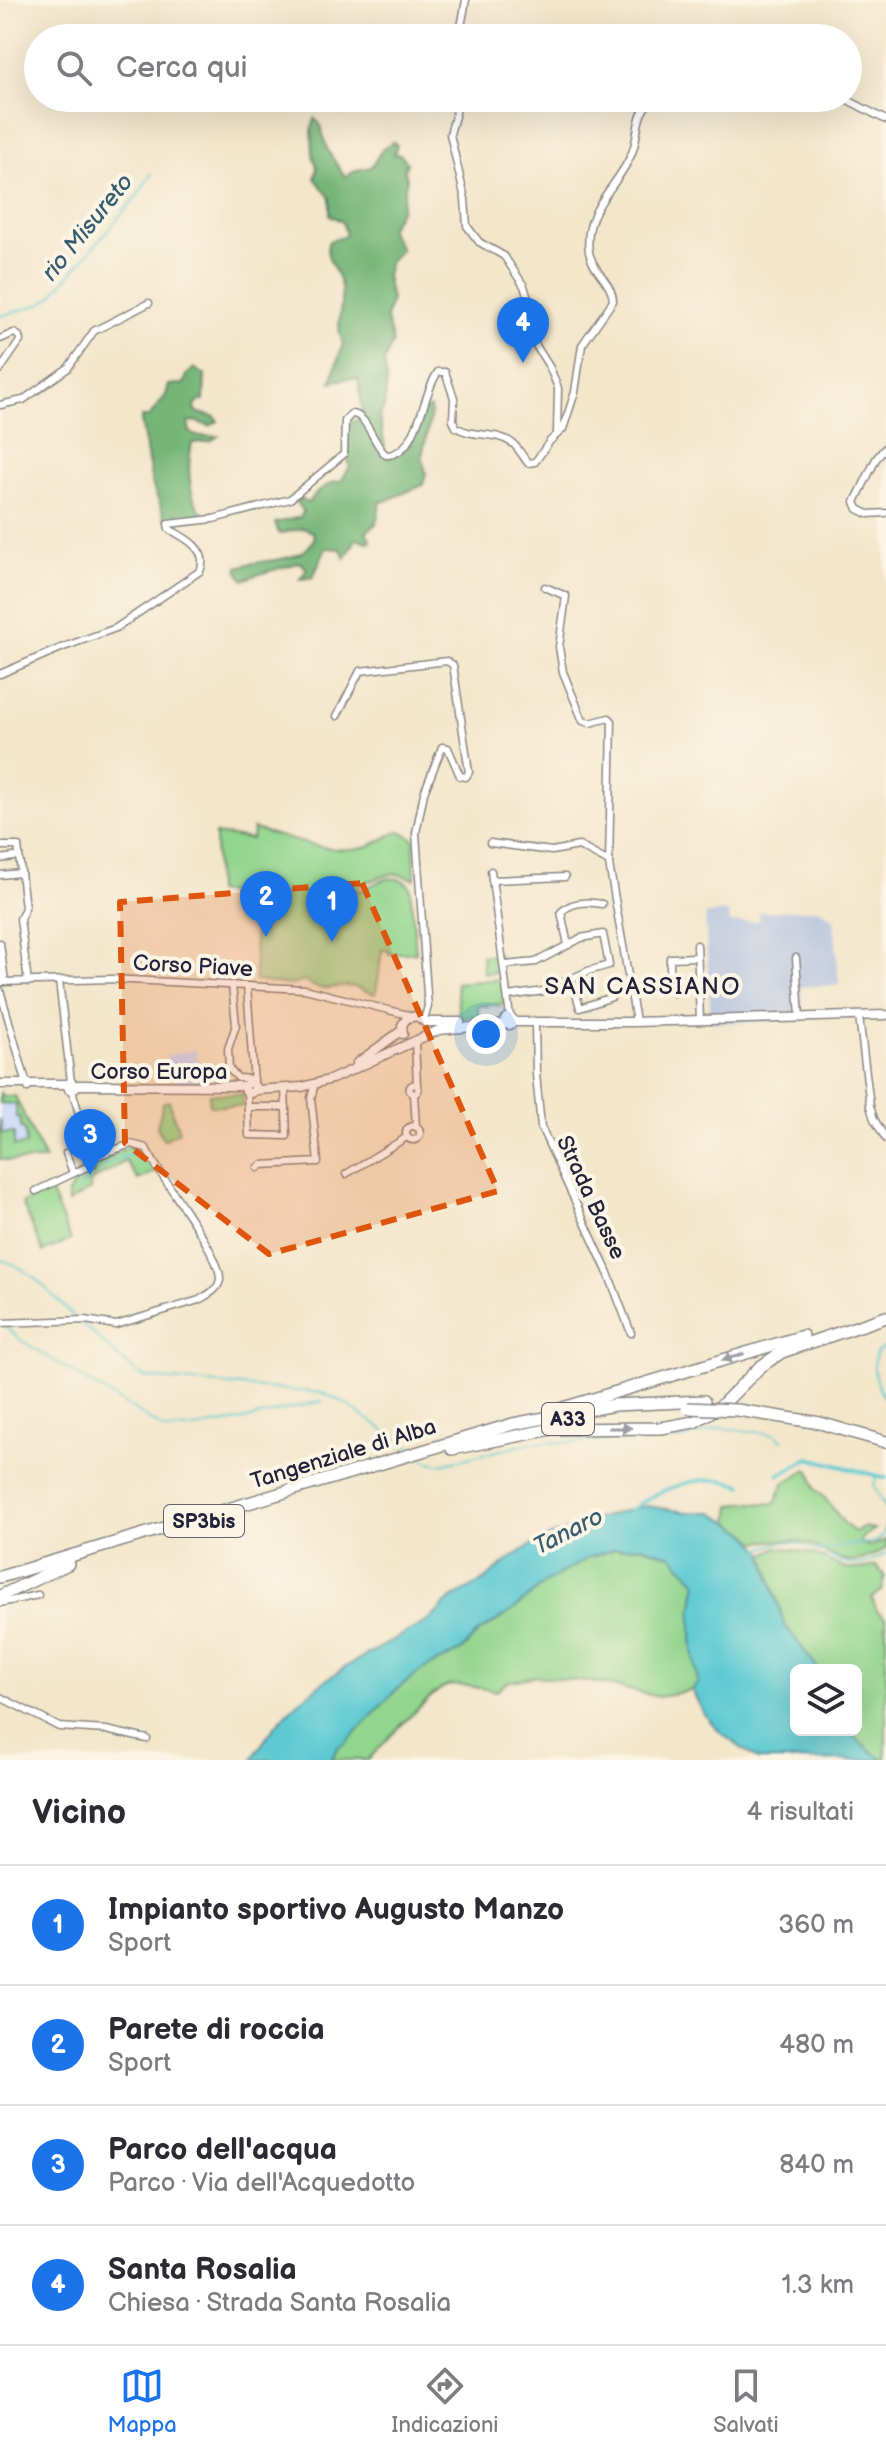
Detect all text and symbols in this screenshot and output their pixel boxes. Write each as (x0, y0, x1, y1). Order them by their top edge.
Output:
search box (24, 24, 862, 112)
icon: search (52, 46, 96, 90)
text: Cerca qui (116, 50, 248, 86)
water label: rio Misureto (35, 168, 139, 287)
pin: 4 (497, 297, 549, 363)
pin: 2 (240, 871, 292, 937)
pin: 1 (306, 876, 358, 942)
street label: Corso Piave (132, 950, 254, 983)
district label: SAN CASSIANO (545, 972, 741, 1001)
your location (466, 1014, 506, 1054)
street label: Corso Europa (91, 1059, 227, 1086)
pin: 3 (64, 1109, 116, 1175)
street label: Strada Basse (550, 1131, 631, 1264)
one-way arrow (720, 1351, 744, 1364)
road number: A33 (542, 1403, 594, 1435)
street label: Tangenziale di Alba (247, 1413, 440, 1496)
one-way arrow (608, 1422, 633, 1434)
water label: Tanaro (529, 1502, 608, 1561)
road number: SP3bis (164, 1505, 244, 1537)
map controls (790, 1664, 862, 1736)
button: layers (790, 1664, 862, 1736)
text: Vicino (32, 1792, 126, 1833)
text: 4 risultati (747, 1797, 854, 1828)
text: Impianto sportivo Augusto Manzo (108, 1892, 564, 1928)
text: 1 (53, 1910, 63, 1941)
text: 360 m (778, 1910, 854, 1941)
text: Sport (108, 1928, 171, 1959)
text: Parete di roccia (108, 2012, 325, 2048)
text: 2 (50, 2030, 66, 2061)
text: 480 m (779, 2030, 854, 2061)
text: Sport (108, 2048, 171, 2079)
text: Parco dell'acqua (108, 2132, 337, 2168)
text: 3 (50, 2150, 66, 2181)
text: 840 m (779, 2150, 854, 2181)
text: Parco · Via dell'Acquedotto (108, 2168, 415, 2199)
text: Santa Rosalia (108, 2252, 297, 2288)
text: 4 (50, 2270, 66, 2301)
text: 1.3 km (782, 2270, 854, 2301)
text: Chiesa · Strada Santa Rosalia (108, 2288, 451, 2319)
tab: Mappa (107, 2364, 177, 2439)
tab: Indicazioni (392, 2364, 498, 2439)
tab: Salvati (713, 2364, 779, 2439)

